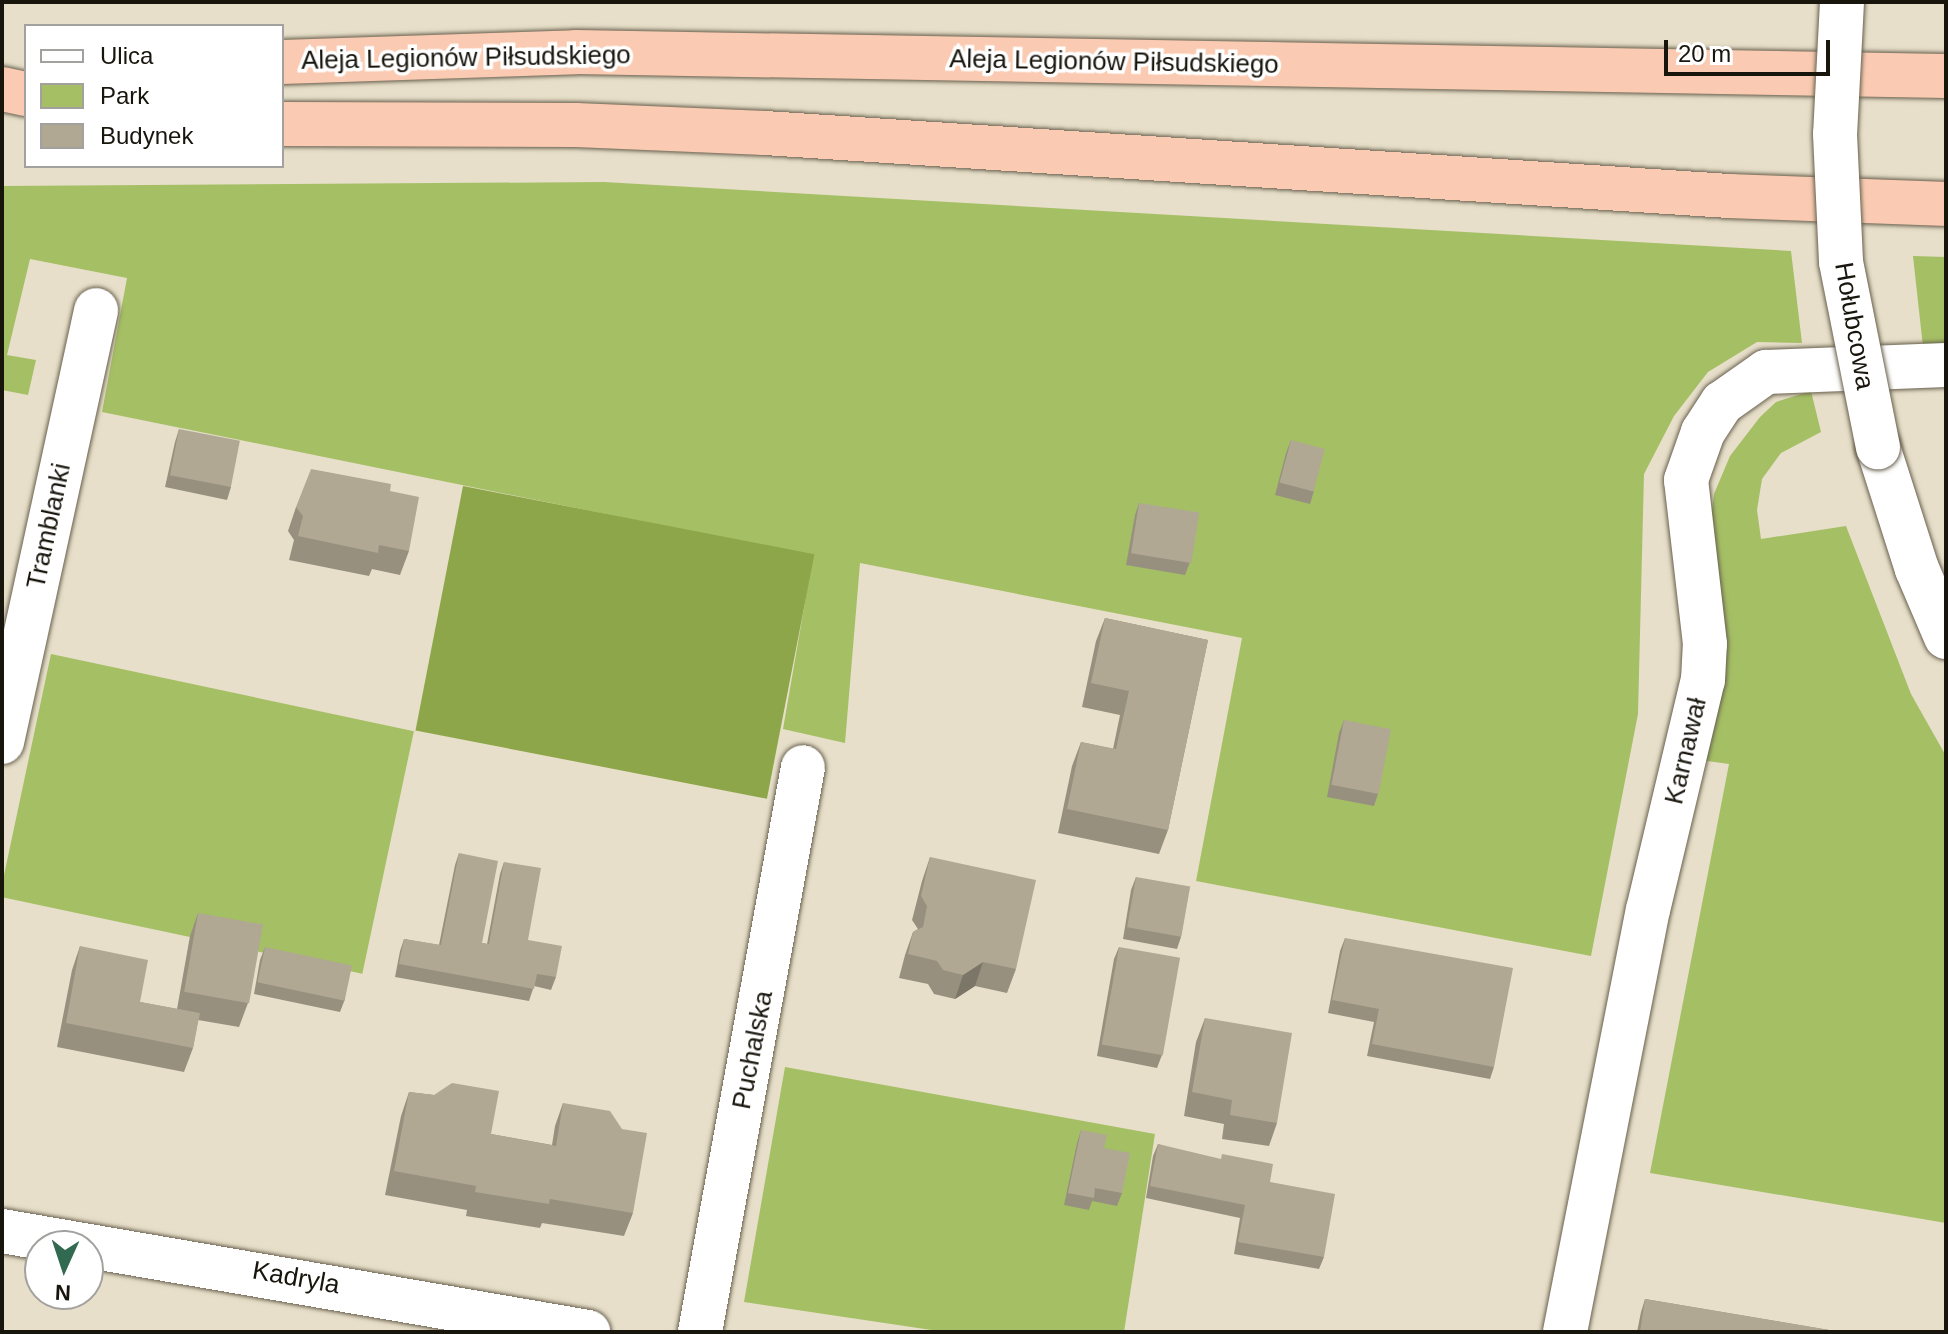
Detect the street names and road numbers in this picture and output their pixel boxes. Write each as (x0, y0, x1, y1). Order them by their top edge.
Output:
street label: Aleja Legionów Piłsudskiego (301, 40, 631, 76)
street label: Aleja Legionów Piłsudskiego (949, 44, 1279, 80)
street label: Hołubcowa (1827, 260, 1881, 392)
street label: Tramblanki (20, 460, 78, 592)
street label: Karnawał (1659, 695, 1713, 807)
street label: Puchalska (726, 988, 780, 1112)
street label: Kadryla (250, 1255, 342, 1301)

